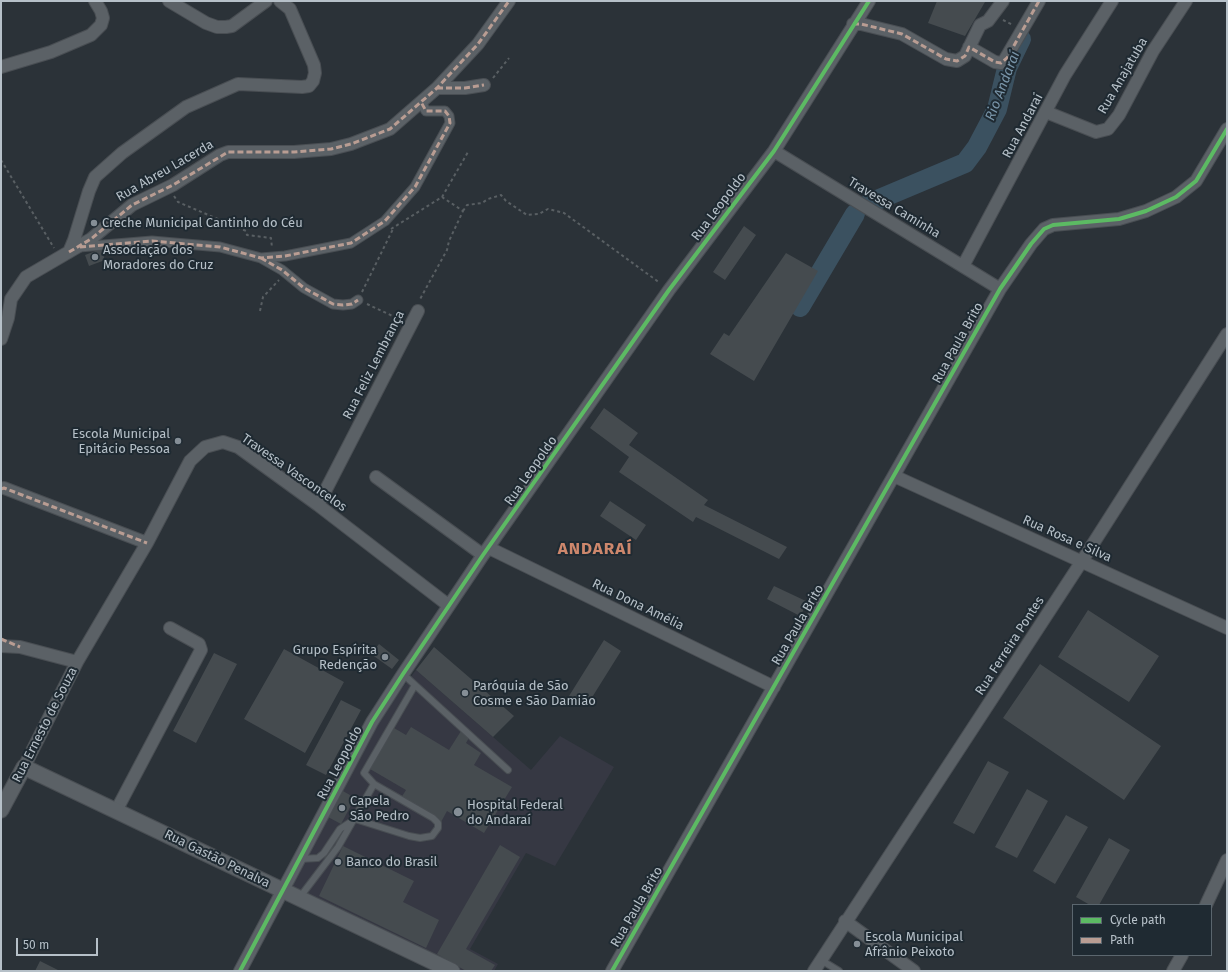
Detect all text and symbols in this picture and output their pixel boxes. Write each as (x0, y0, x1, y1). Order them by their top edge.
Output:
street label: Rua Anajatuba (1095, 35, 1151, 117)
water label: Rio Andaraí (982, 49, 1024, 123)
street label: Rua Andaraí (999, 91, 1047, 161)
street label: Rua Abreu Lacerda (114, 137, 216, 205)
street label: Rua Leopoldo (688, 170, 750, 244)
street label: Travessa Caminha (845, 174, 943, 242)
place label: Creche Municipal Cantinho do Céu (102, 215, 303, 231)
marker: Creche Municipal Cantinho do Céu (89, 218, 99, 228)
place label: Associação dos Moradores do Cruz (103, 242, 213, 273)
marker: Associação dos Moradores do Cruz (90, 252, 100, 262)
street label: Rua Paula Brito (929, 300, 987, 386)
street label: Rua Feliz Lembrança (340, 308, 408, 422)
place label: Escola Municipal Epitácio Pessoa (72, 426, 170, 457)
street label: Travessa Vasconcelos (238, 431, 350, 515)
street label: Rua Leopoldo (501, 433, 561, 509)
marker: Escola Municipal Epitácio Pessoa (173, 436, 183, 446)
street label: Rua Rosa e Silva (1020, 512, 1114, 566)
district label: ANDARAÍ (558, 539, 632, 559)
street label: Rua Dona Amélia (590, 576, 686, 634)
street label: Rua Paula Brito (769, 582, 827, 668)
street label: Rua Ferreira Pontes (972, 594, 1048, 698)
place label: Grupo Espírita Redenção (293, 642, 377, 673)
marker: Grupo Espírita Redenção (380, 652, 390, 662)
street label: Rua Ernesto de Souza (9, 665, 81, 785)
place label: Paróquia de São Cosme e São Damião (473, 678, 596, 709)
marker: Paróquia de São Cosme e São Damião (460, 688, 470, 698)
street label: Rua Leopoldo (314, 723, 366, 803)
place label: Capela São Pedro (350, 793, 409, 824)
place label: Hospital Federal do Andaraí (467, 797, 563, 828)
marker: Capela São Pedro (337, 803, 347, 813)
marker: Hospital Federal do Andaraí (452, 806, 464, 818)
street label: Rua Gastão Penalva (162, 827, 272, 891)
place label: Banco do Brasil (346, 854, 437, 870)
marker: Banco do Brasil (333, 857, 343, 867)
street label: Rua Paula Brito (608, 864, 666, 950)
legend (1072, 904, 1212, 956)
text: Cycle path (1110, 913, 1166, 927)
place label: Escola Municipal Afrânio Peixoto (865, 929, 963, 960)
scale bar (18, 930, 100, 956)
text: Path (1110, 933, 1134, 947)
text: 50 m (23, 938, 49, 952)
marker: Escola Municipal Afrânio Peixoto (852, 939, 862, 949)

